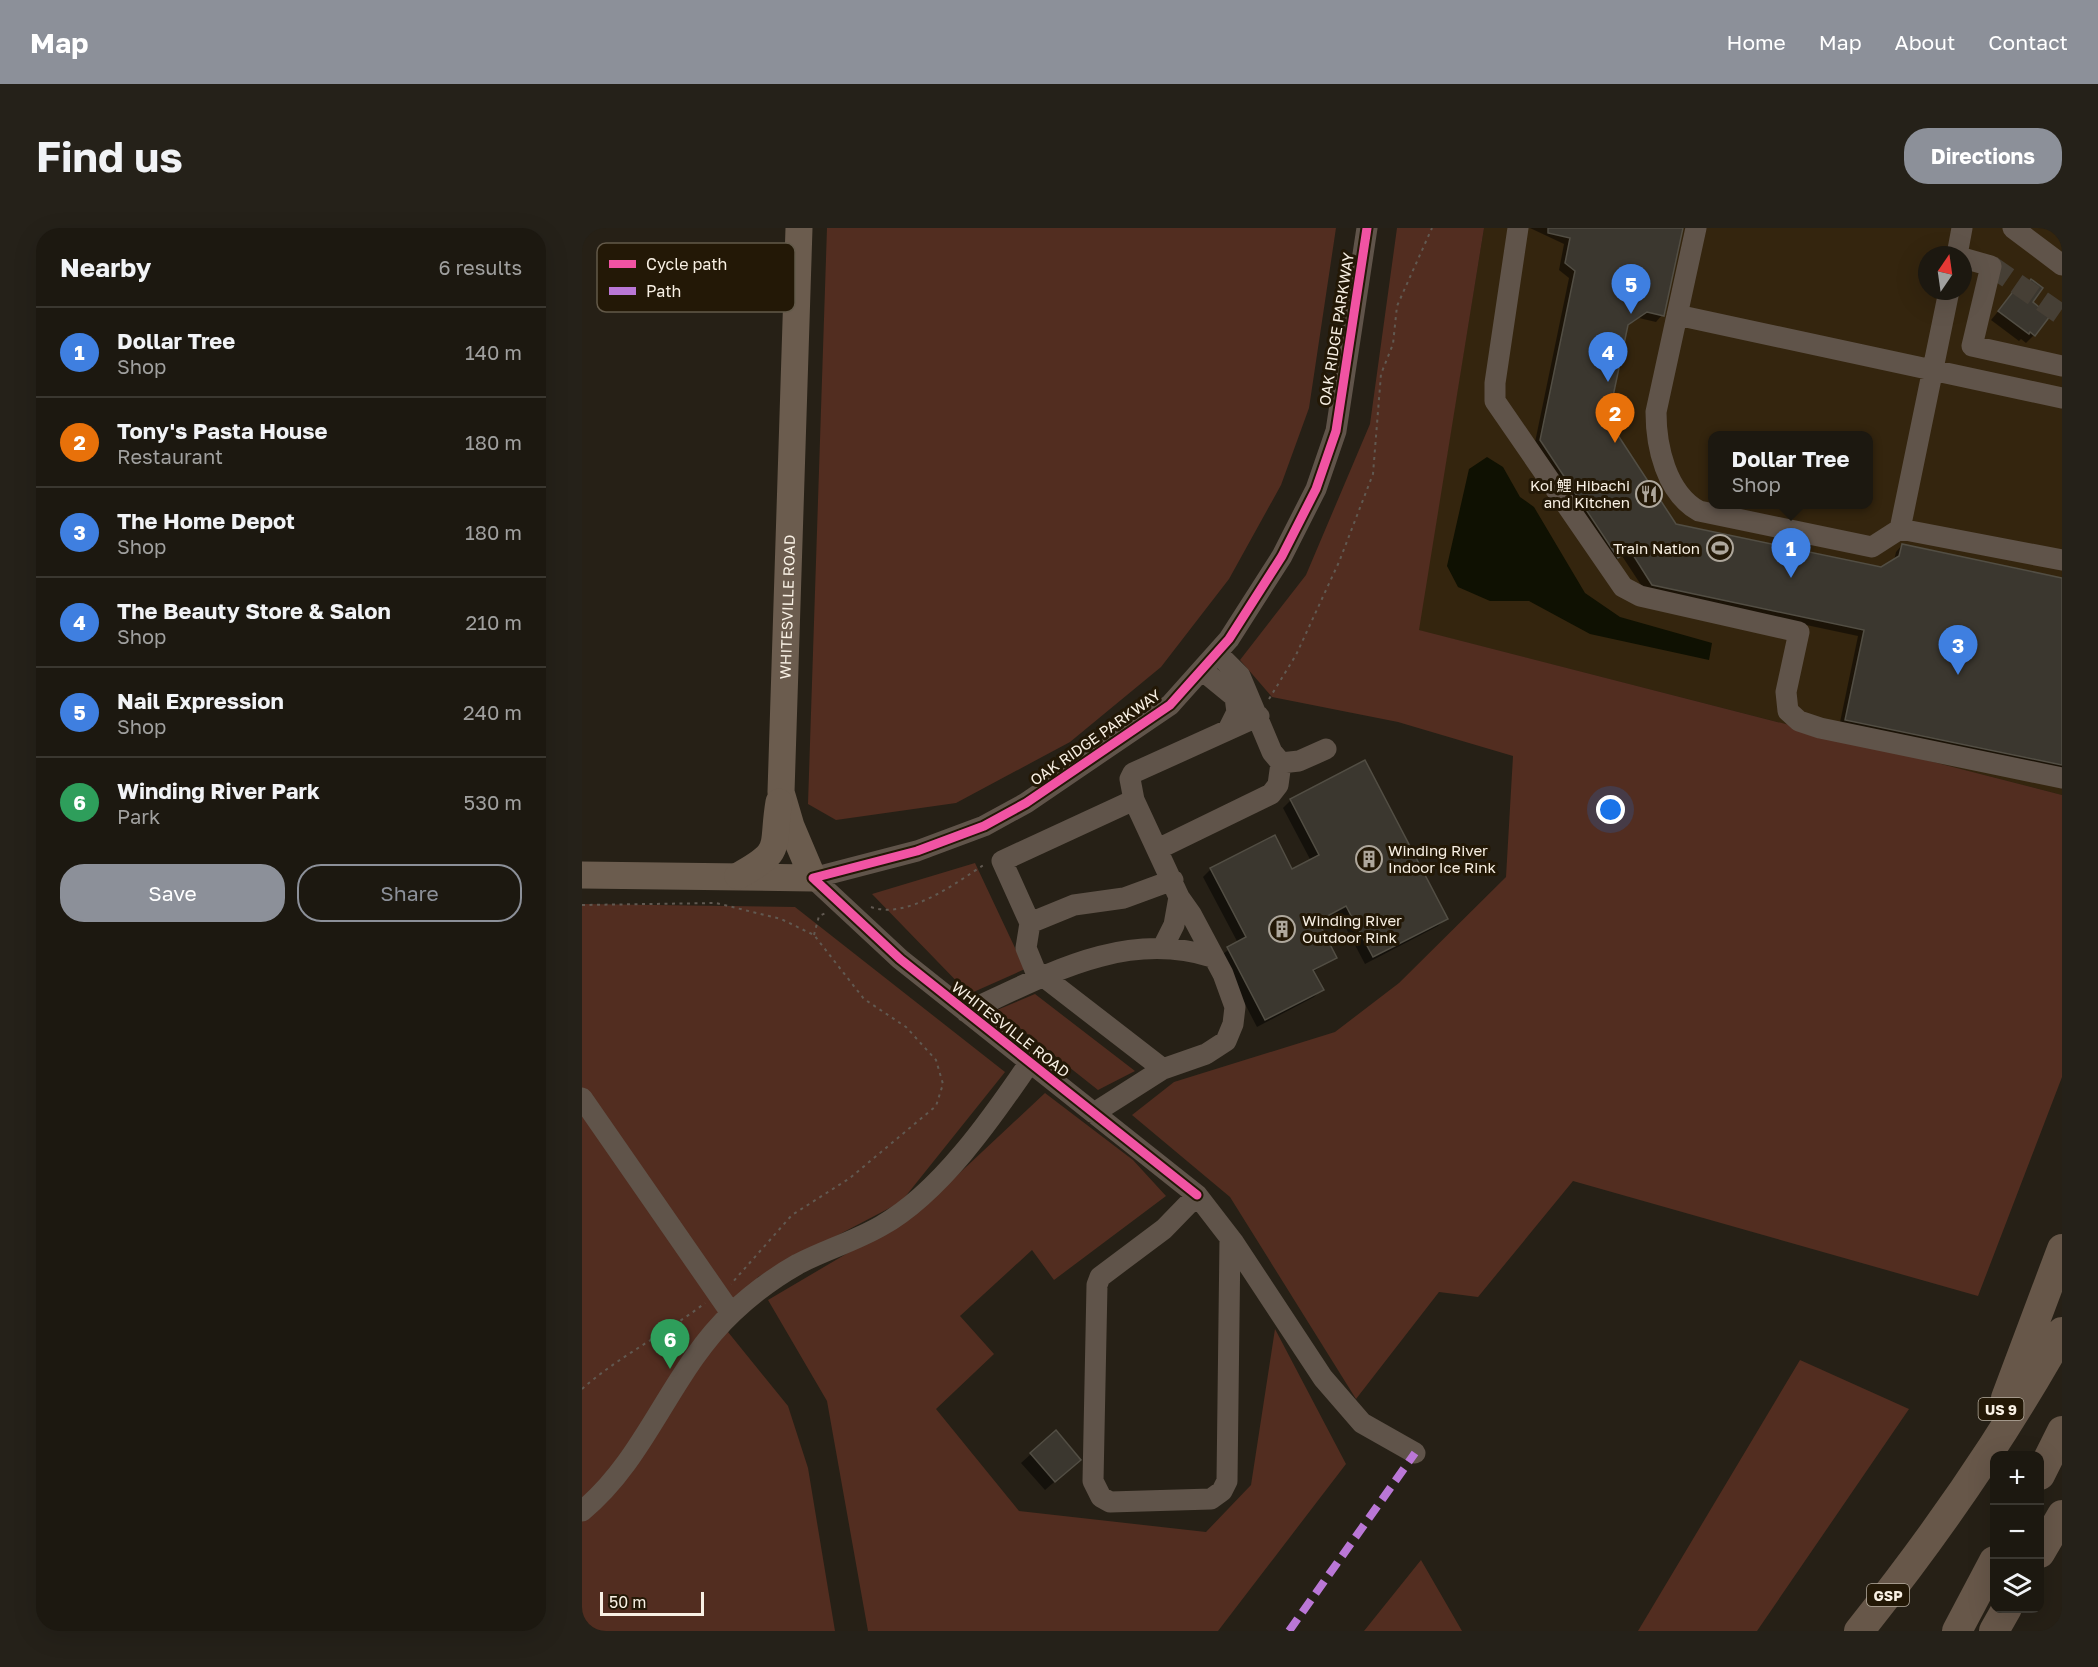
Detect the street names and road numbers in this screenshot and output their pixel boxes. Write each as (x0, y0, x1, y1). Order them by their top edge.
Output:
street label: OAK RIDGE PARKWAY (1315, 251, 1357, 407)
street label: WHITESVILLE ROAD (776, 534, 798, 680)
street label: OAK RIDGE PARKWAY (1026, 685, 1164, 789)
street label: WHITESVILLE ROAD (948, 977, 1074, 1081)
road number: US 9 (1978, 1398, 2024, 1420)
road number: GSP (1867, 1584, 1909, 1606)

